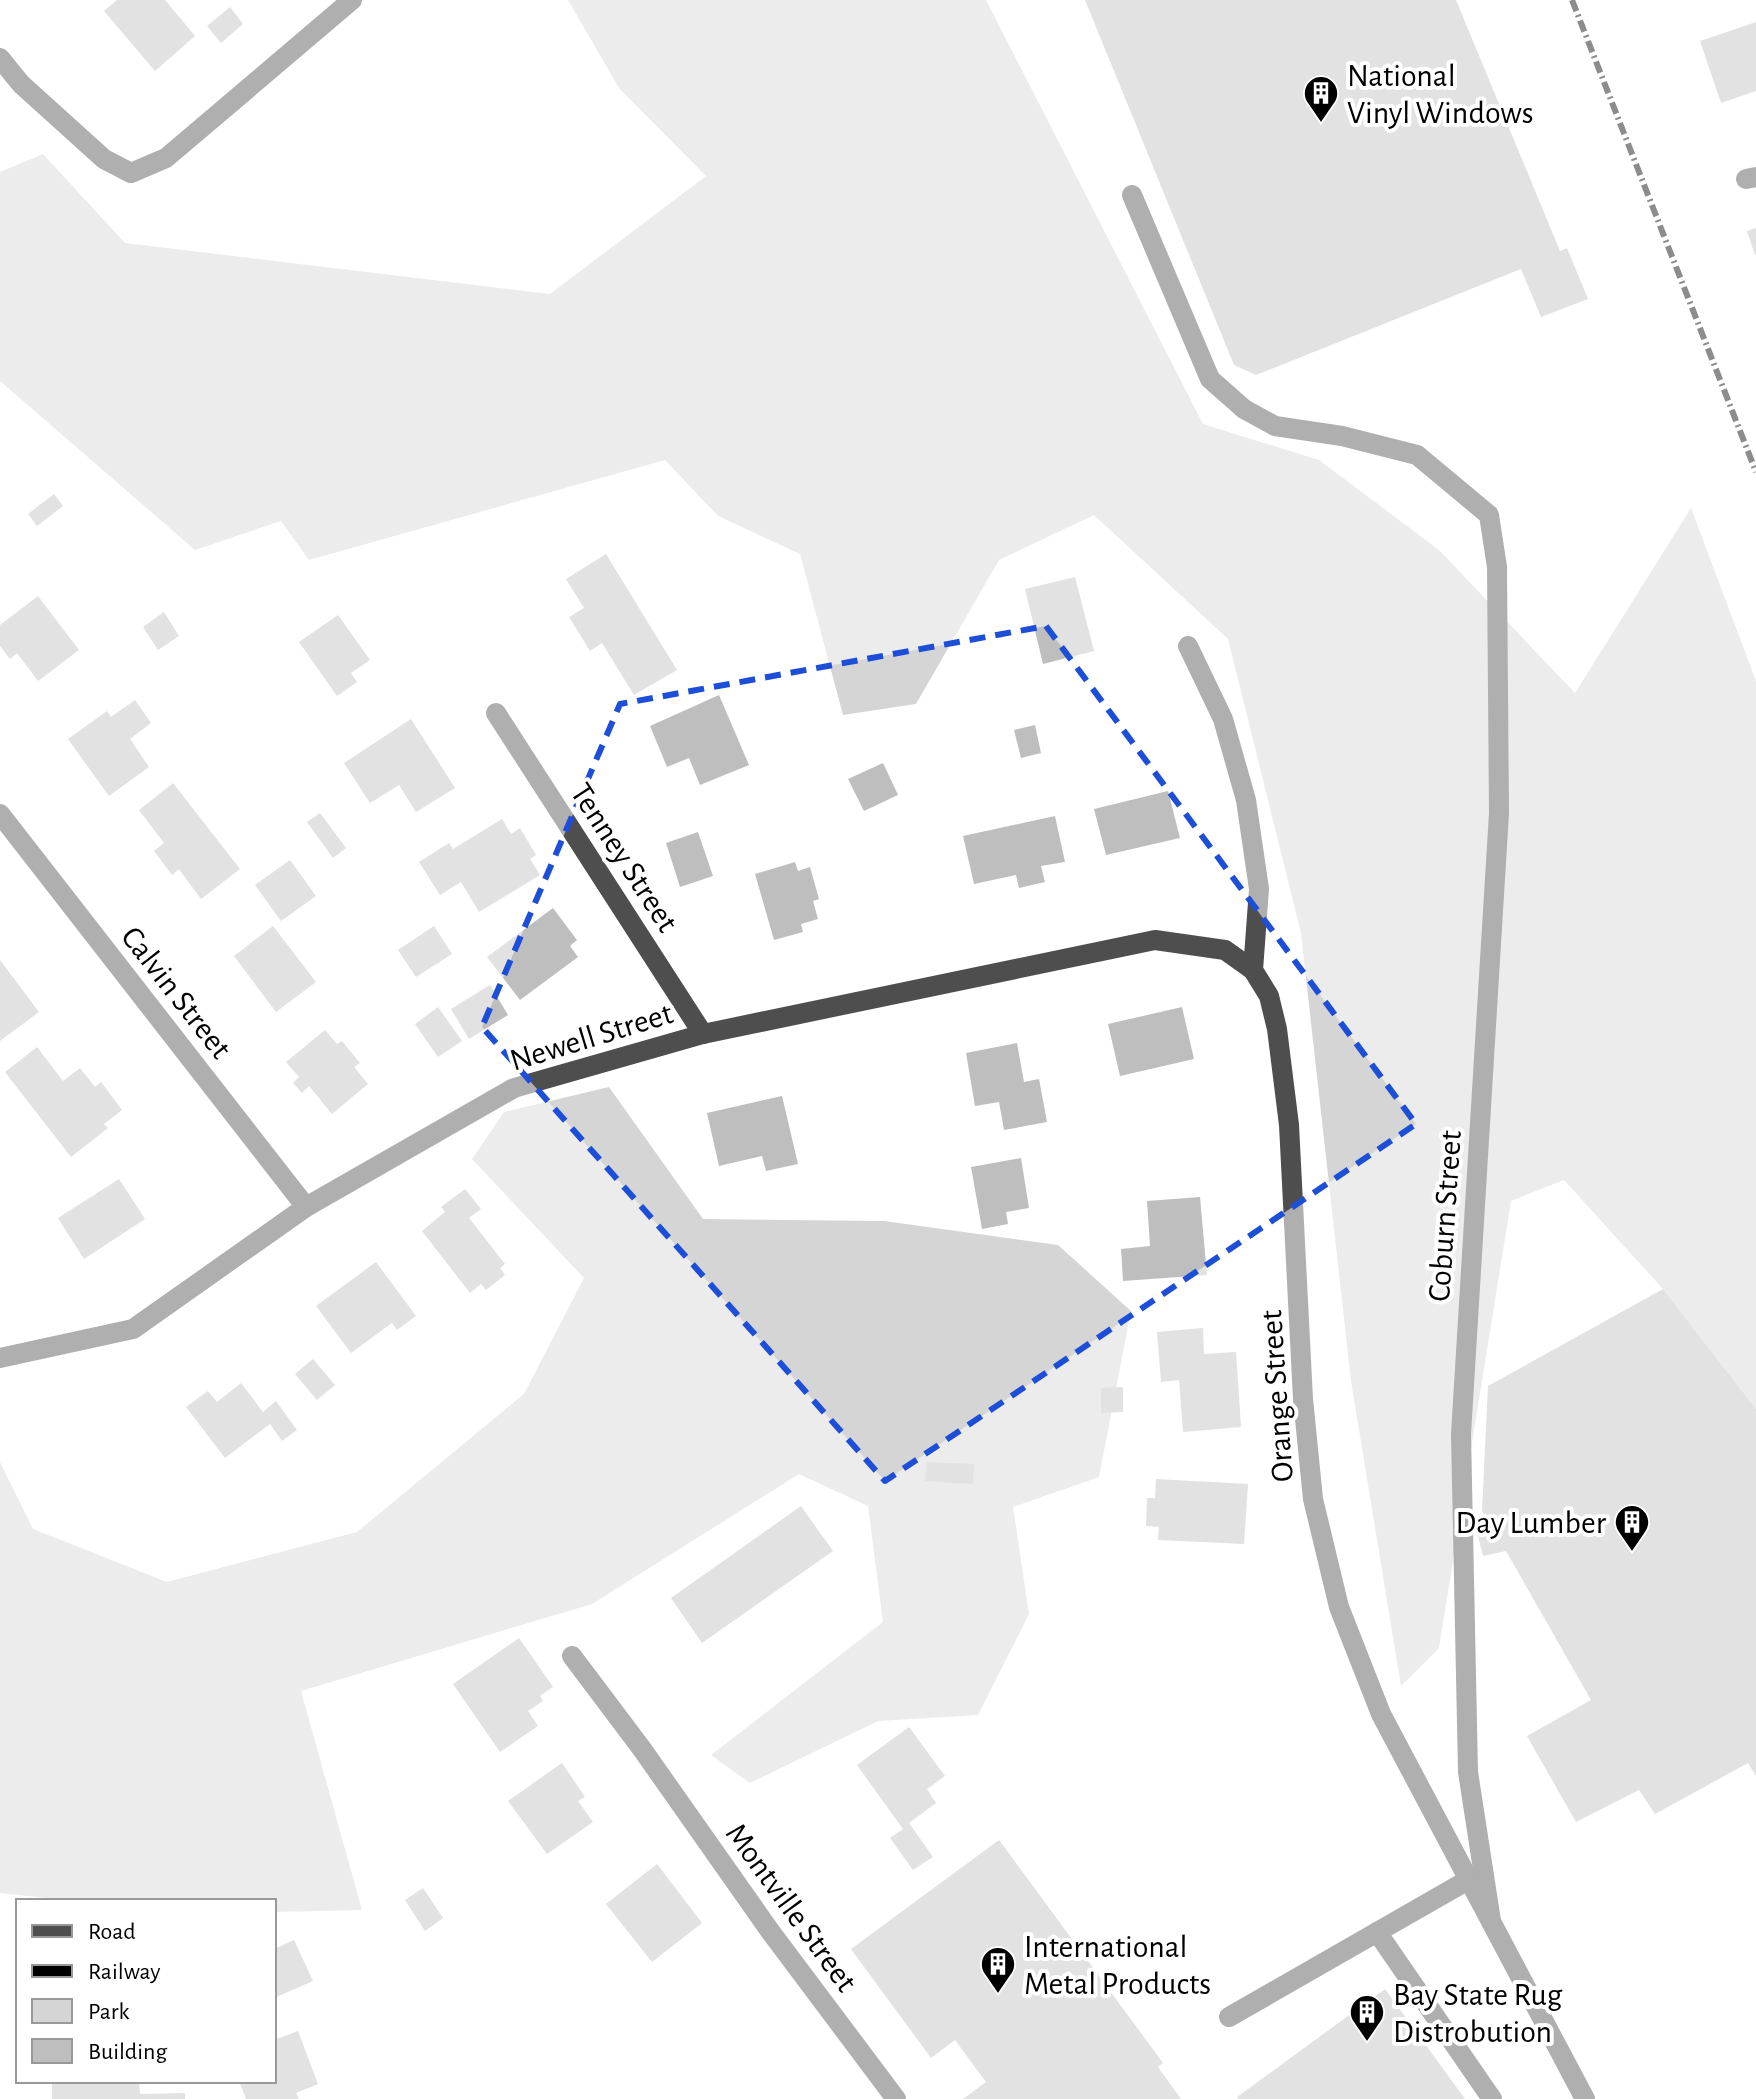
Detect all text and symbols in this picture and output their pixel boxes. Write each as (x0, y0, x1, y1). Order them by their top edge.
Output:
place label: National Vinyl Windows (1347, 60, 1534, 129)
building icon: National Vinyl Windows (1302, 74, 1340, 124)
street label: Tenney Street (564, 778, 684, 938)
street label: Calvin Street (115, 921, 237, 1065)
street label: Newell Street (506, 997, 676, 1077)
street label: Coburn Street (1423, 1129, 1467, 1303)
street label: Orange Street (1255, 1309, 1299, 1483)
building icon: Day Lumber (1613, 1503, 1651, 1553)
place label: Day Lumber (1456, 1507, 1607, 1539)
street label: Montville Street (720, 1818, 863, 1998)
legend (16, 1899, 276, 2083)
text: Road (88, 1920, 136, 1944)
place label: International Metal Products (1024, 1931, 1211, 2000)
building icon: International Metal Products (979, 1945, 1017, 1995)
text: Railway (88, 1960, 160, 1984)
place label: Bay State Rug Distrobution (1393, 1979, 1563, 2048)
building icon: Bay State Rug Distrobution (1348, 1993, 1386, 2043)
text: Park (88, 2000, 129, 2024)
text: Building (88, 2040, 167, 2064)

